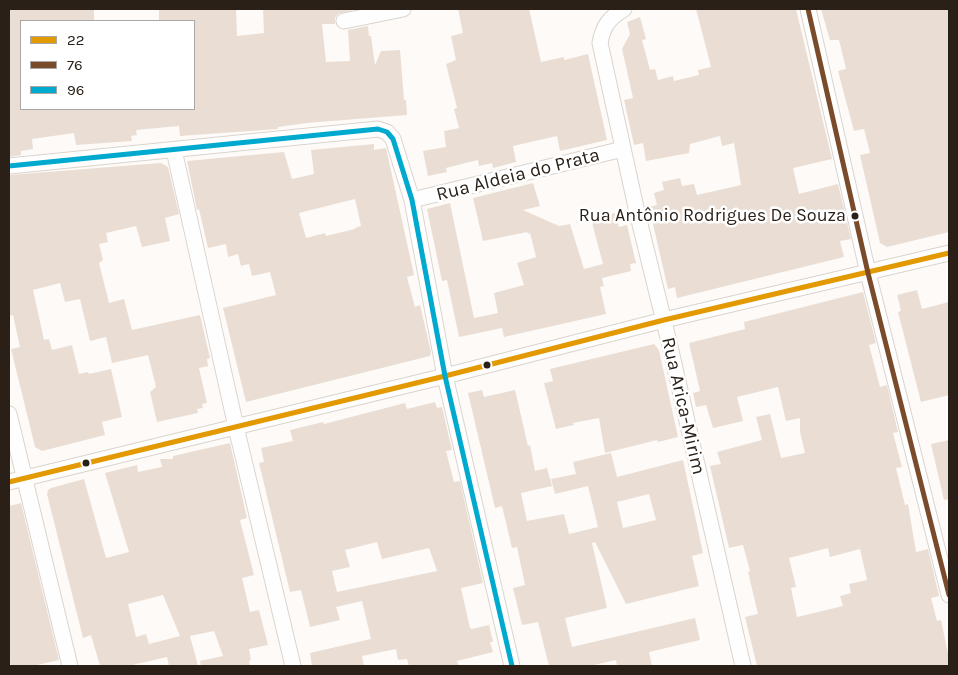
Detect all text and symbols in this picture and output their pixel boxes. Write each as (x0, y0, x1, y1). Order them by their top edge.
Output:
legend (20, 20, 195, 110)
text: 22 (67, 31, 84, 49)
text: 76 (67, 56, 83, 74)
text: 96 (67, 81, 84, 99)
street label: Rua Aldeia do Prata (434, 144, 602, 206)
place label: Rua Antônio Rodrigues De Souza (579, 205, 846, 227)
marker: Rua Antônio Rodrigues De Souza (850, 211, 860, 221)
street label: Rua Arica-Mirim (656, 335, 710, 477)
unlabelled marker (482, 360, 492, 370)
unlabelled marker (81, 458, 91, 468)

